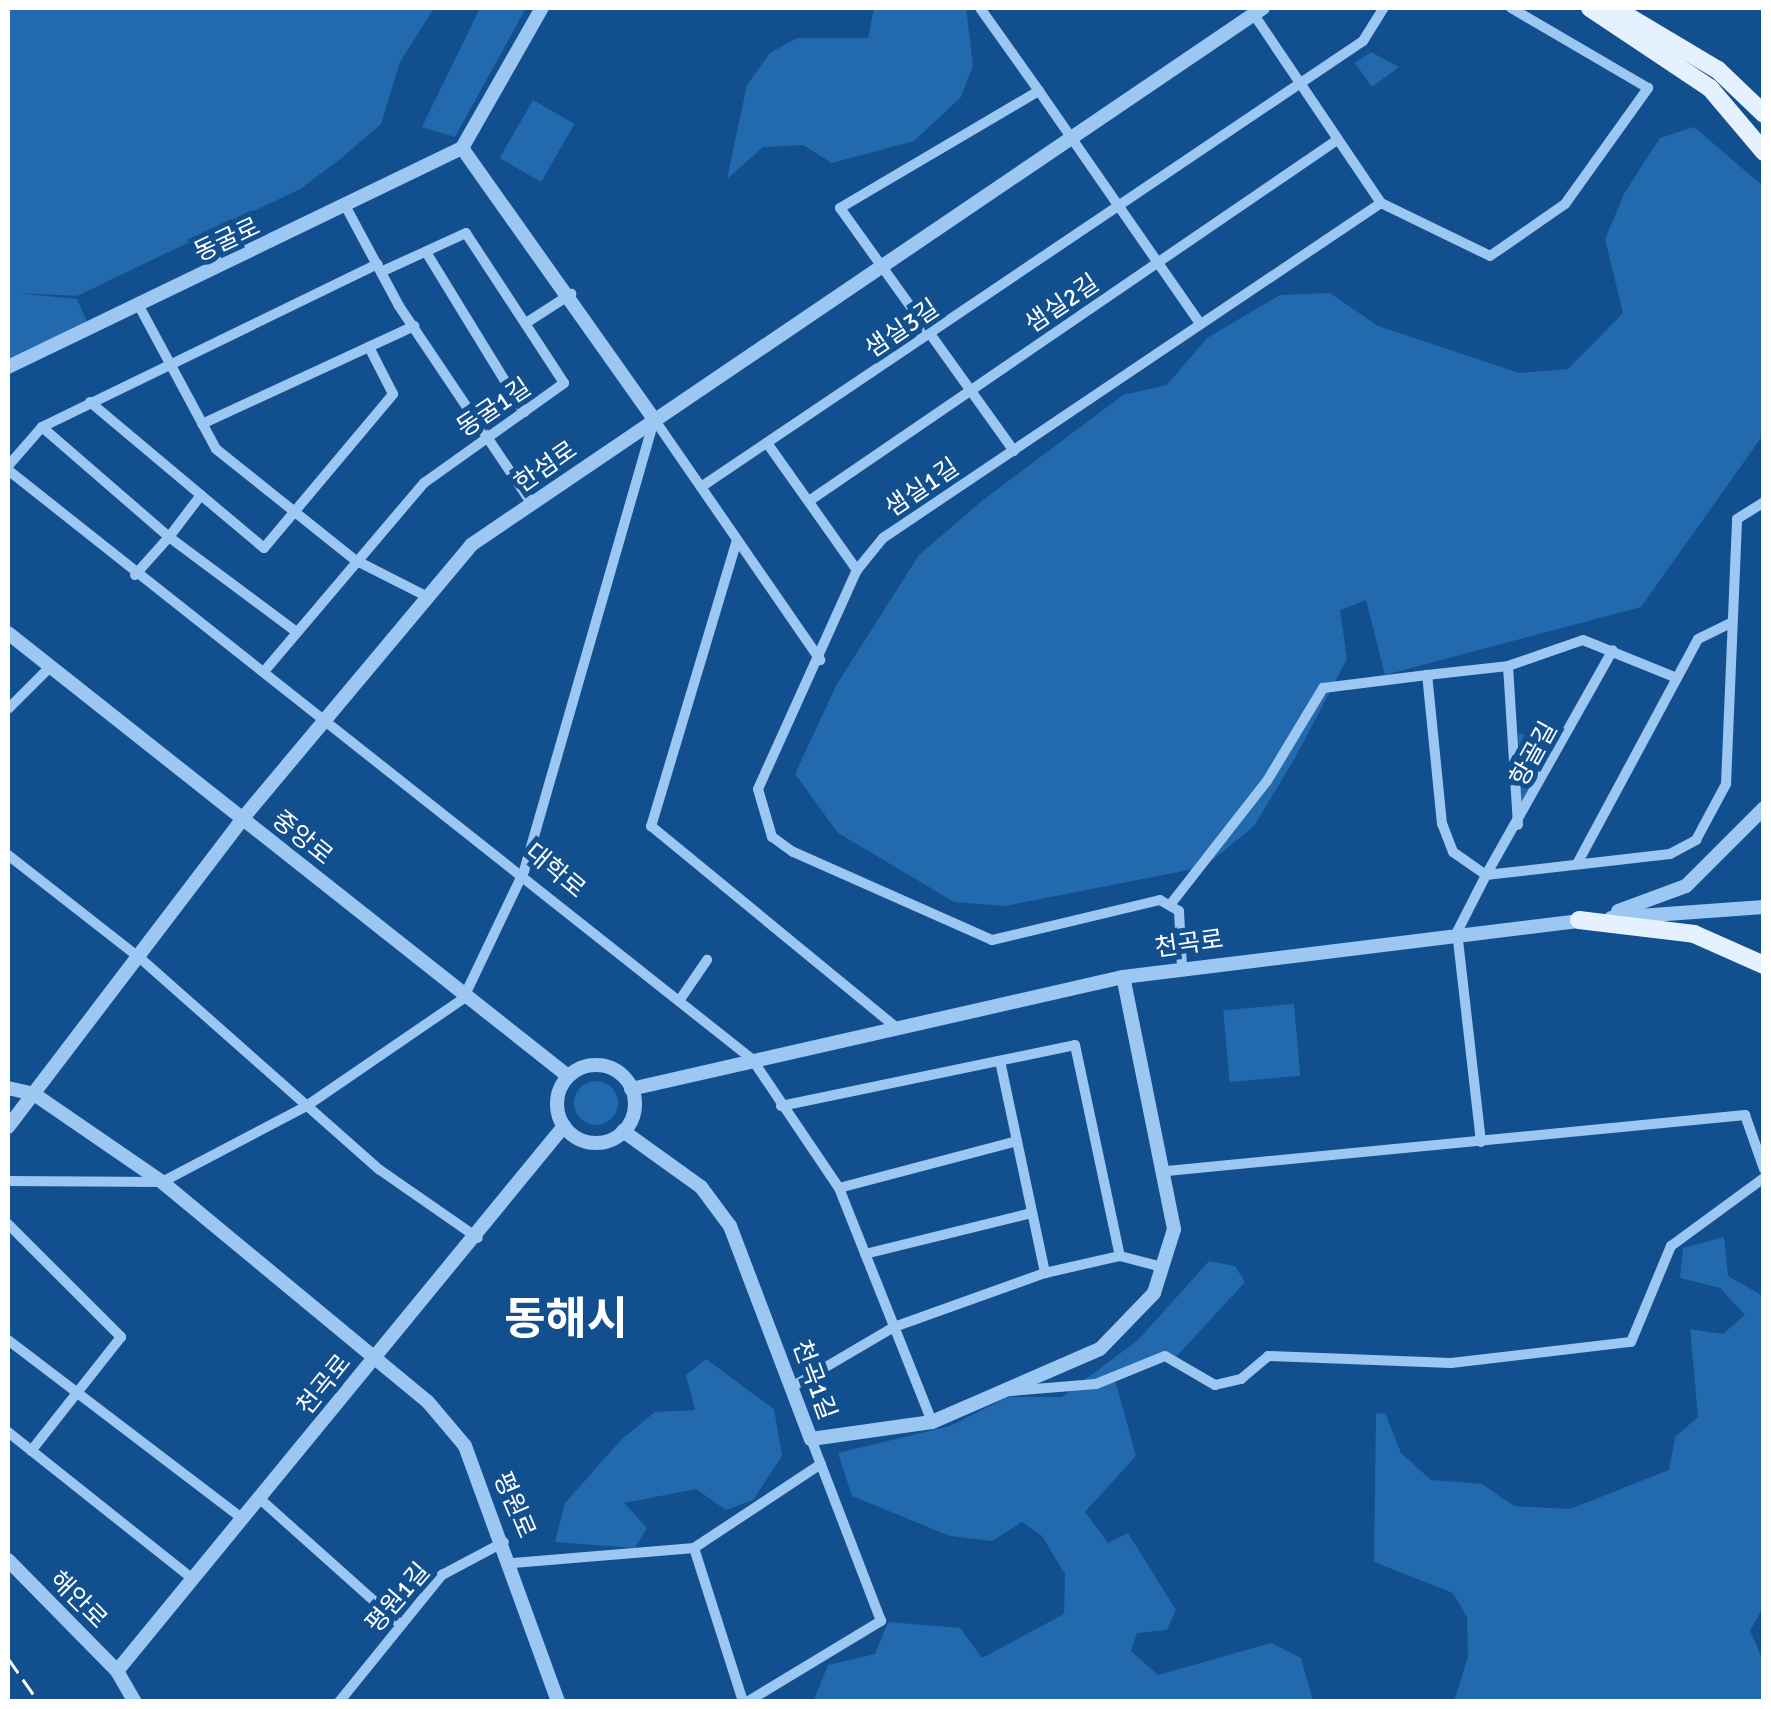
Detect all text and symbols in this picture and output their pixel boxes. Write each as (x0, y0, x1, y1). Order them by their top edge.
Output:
street label: 동굴로 (189, 212, 265, 268)
street label: 샘실2길 (1019, 268, 1105, 340)
street label: 샘실3길 (859, 293, 945, 365)
street label: 동굴1길 (451, 372, 537, 444)
street label: 한섬로 (509, 435, 583, 499)
street label: 샘실1길 (879, 452, 965, 524)
street label: 항골길 (1504, 717, 1564, 791)
street label: 중앙로 (266, 805, 338, 871)
street label: 대학로 (519, 837, 591, 905)
street label: 천곡로 (1153, 924, 1225, 964)
district label: 동해시 (504, 1293, 628, 1347)
street label: 천곡1길 (786, 1336, 842, 1424)
street label: 천곡로 (291, 1349, 357, 1421)
street label: 평원로 (487, 1467, 541, 1543)
street label: 평원1길 (360, 1557, 436, 1639)
street label: 해안로 (43, 1565, 113, 1635)

